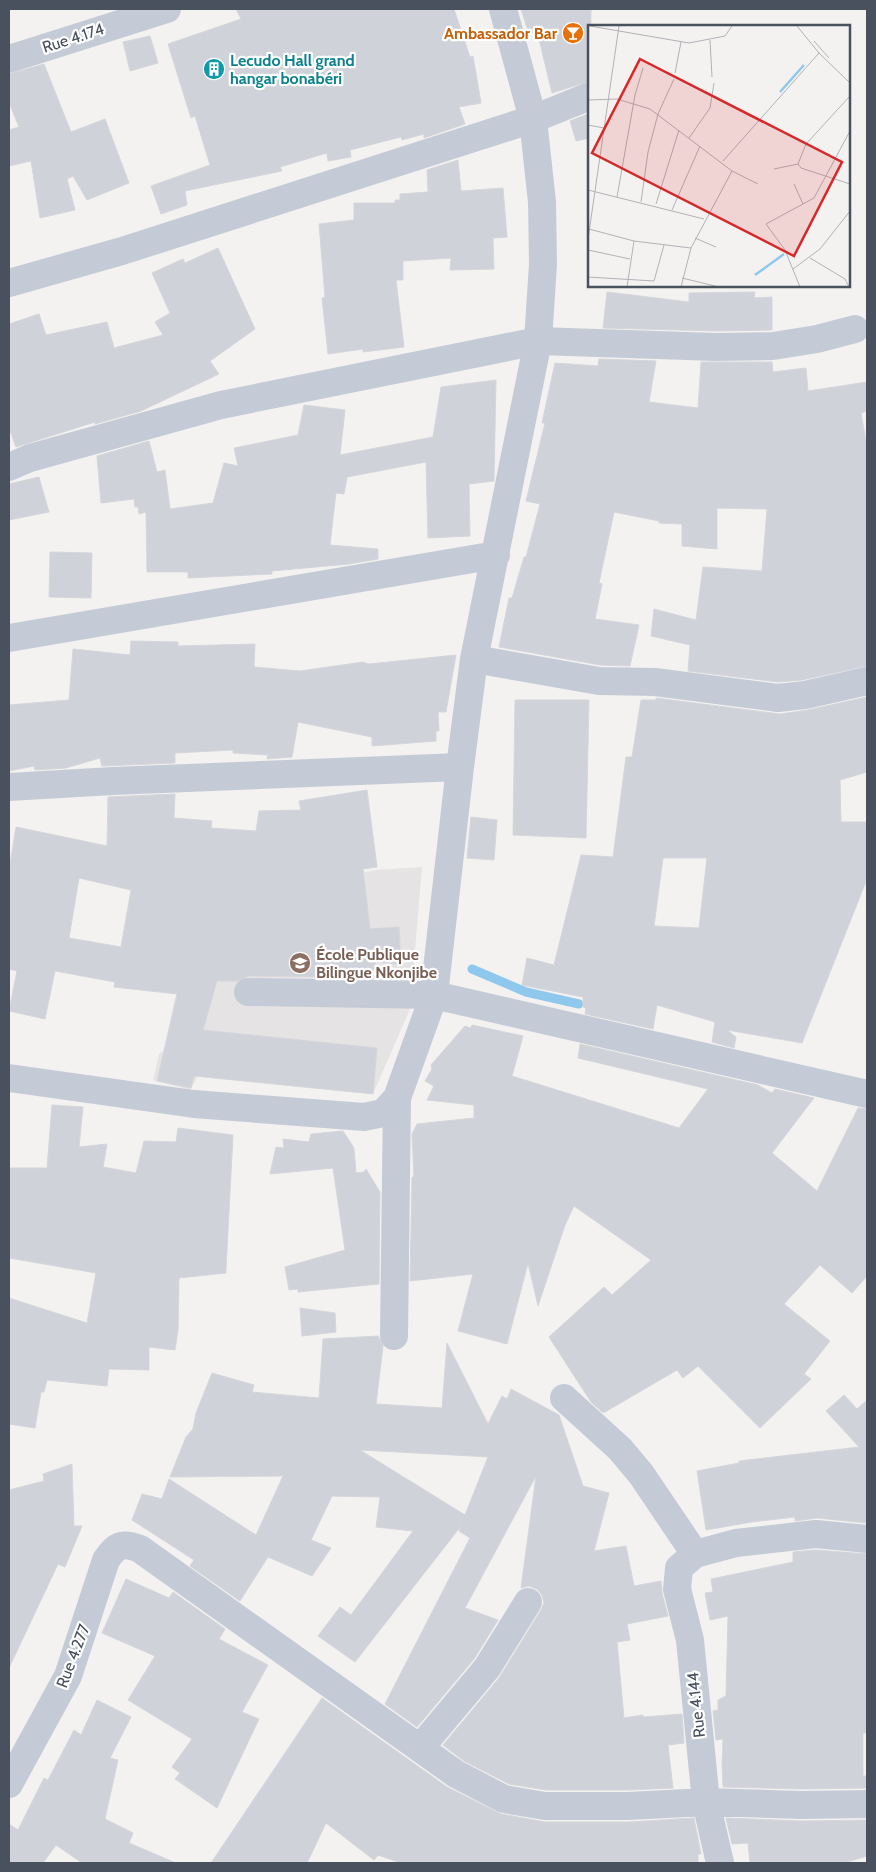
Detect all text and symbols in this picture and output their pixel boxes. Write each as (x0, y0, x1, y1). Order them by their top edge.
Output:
street label: Rue 4.174 (40, 19, 106, 57)
bar icon: Ambassador Bar (561, 21, 585, 45)
place label: Ambassador Bar (444, 24, 558, 43)
inset map (588, 25, 851, 288)
place label: Lecudo Hall grand hangar bonabéri (230, 51, 355, 88)
building icon: Lecudo Hall grand hangar bonabéri (202, 57, 226, 81)
place label: École Publique Bilingue Nkonjibe (316, 945, 437, 982)
school or university icon: École Publique Bilingue Nkonjibe (288, 951, 312, 975)
street label: Rue 4.277 (52, 1622, 94, 1690)
street label: Rue 4.144 (683, 1671, 709, 1739)

